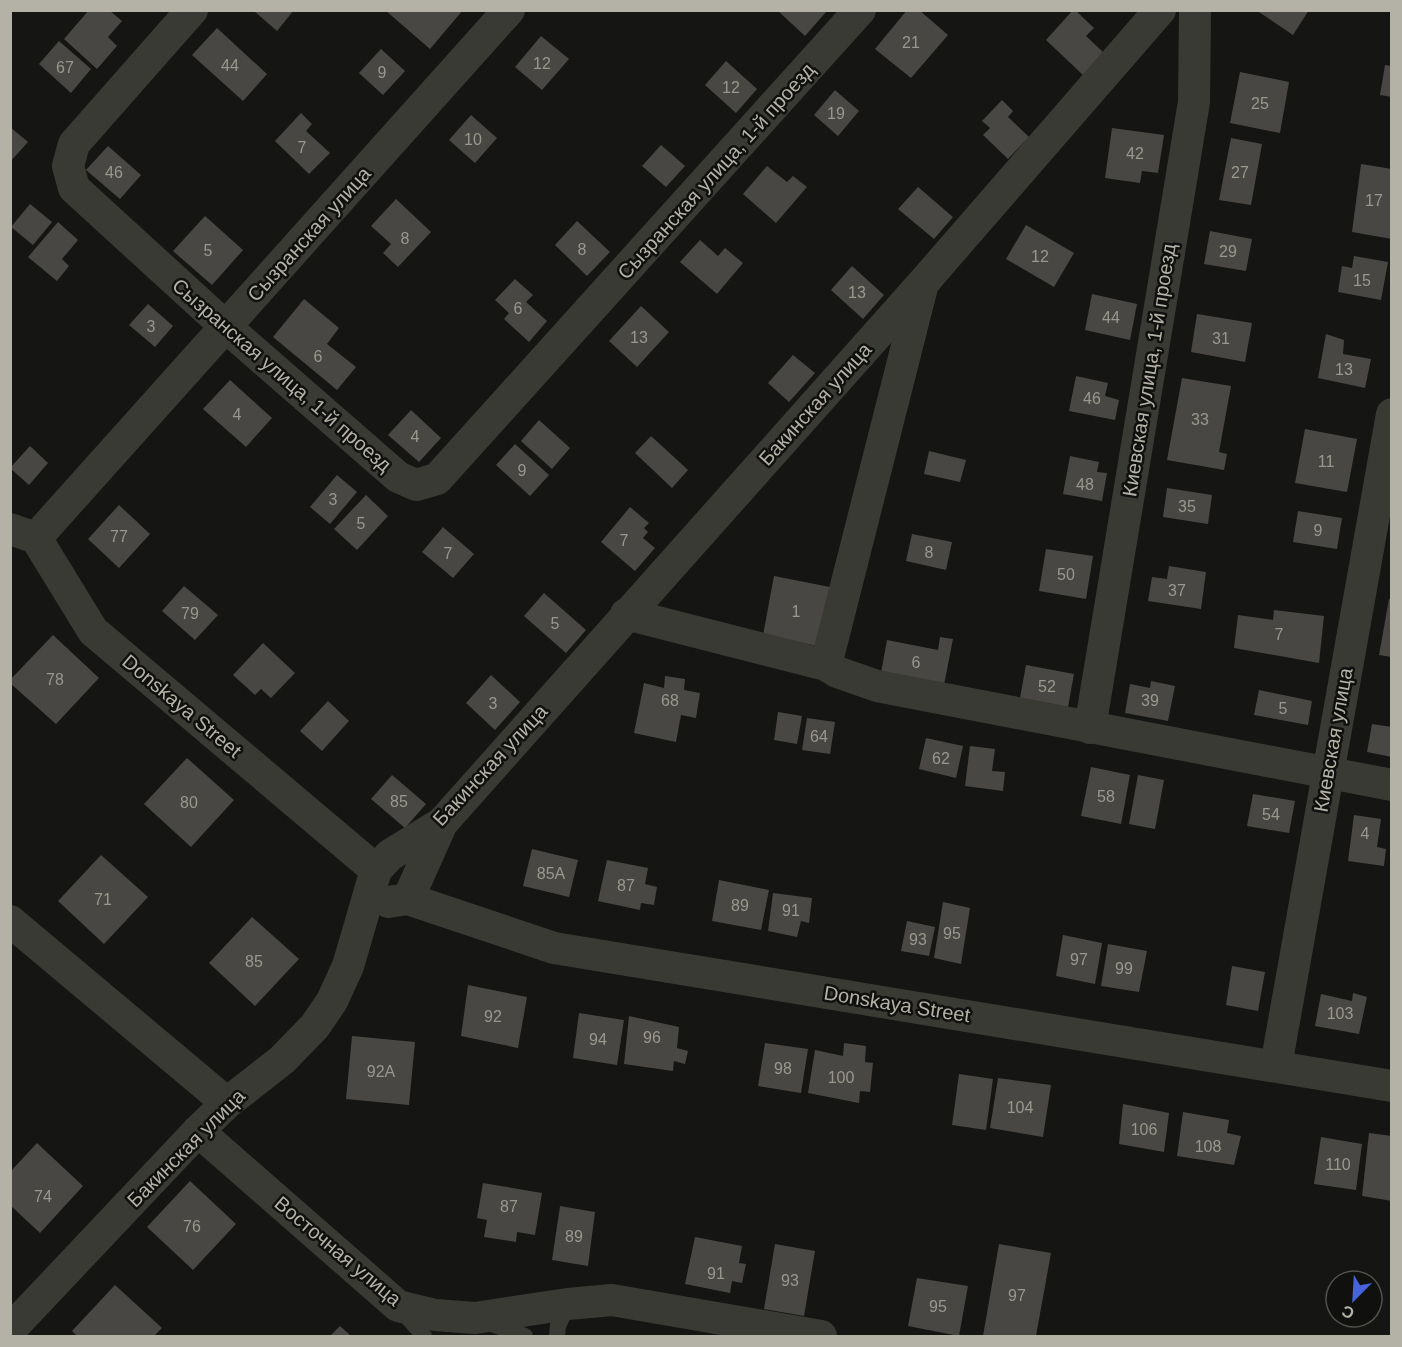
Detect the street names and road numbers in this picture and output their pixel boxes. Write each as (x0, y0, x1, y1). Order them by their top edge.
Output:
street label: Сызранская улица, 1-й проезд (613, 58, 819, 283)
street label: Сызранская улица (243, 162, 376, 306)
street label: Киевская улица, 1-й проезд (1118, 242, 1180, 498)
street label: Сызранская улица, 1-й проезд (168, 274, 396, 476)
street label: Бакинская улица (754, 338, 876, 470)
street label: Donskaya Street (118, 650, 246, 762)
street label: Киевская улица (1309, 665, 1357, 814)
street label: Бакинская улица (428, 699, 552, 830)
street label: Donskaya Street (822, 982, 972, 1026)
street label: Бакинская улица (123, 1084, 250, 1211)
street label: Восточная улица (270, 1192, 406, 1311)

